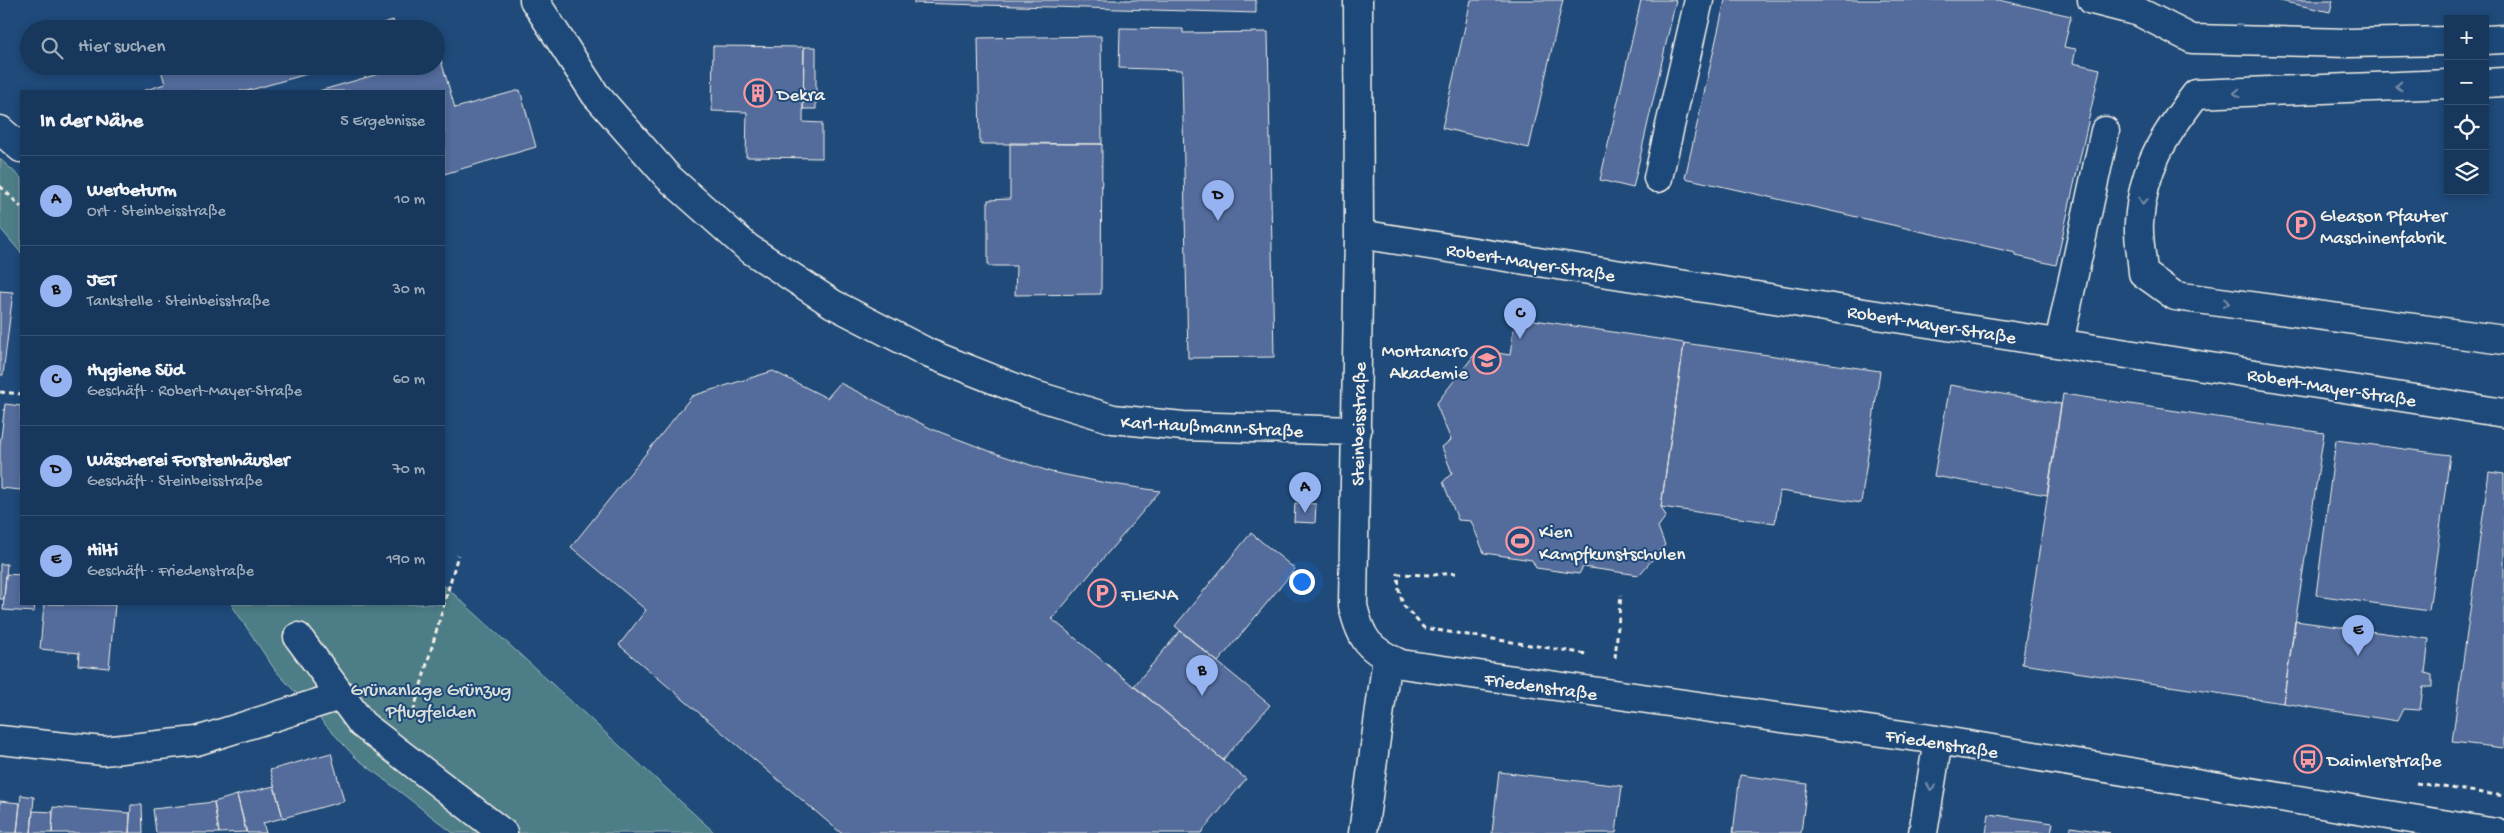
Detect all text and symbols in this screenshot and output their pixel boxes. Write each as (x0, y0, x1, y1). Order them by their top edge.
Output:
map controls (2444, 15, 2489, 195)
button: + (2444, 15, 2489, 60)
search box (20, 20, 445, 75)
icon: search (38, 34, 66, 62)
text: Hier suchen (78, 36, 165, 59)
button: − (2444, 60, 2489, 105)
building icon: Dekra (743, 78, 773, 108)
one-way arrow (2395, 81, 2403, 92)
place label: Dekra (775, 85, 826, 108)
one-way arrow (2232, 87, 2240, 98)
button: locate (2444, 105, 2489, 150)
text: In der Nähe (40, 110, 143, 135)
text: 5 Ergebnisse (340, 113, 425, 132)
button: layers (2444, 150, 2489, 195)
text: Werbeturm (87, 180, 176, 203)
pin: D (1202, 180, 1234, 221)
text: A (51, 191, 61, 210)
text: 10 m (394, 191, 425, 210)
one-way arrow (2138, 197, 2148, 206)
text: Ort · Steinbeisstraße (87, 203, 226, 222)
place label: Gleason Pfauter Maschinenfabrik (2320, 206, 2449, 251)
parking icon: Gleason Pfauter Maschinenfabrik (2286, 210, 2316, 240)
street label: Robert-Mayer-Straße (1444, 240, 1617, 289)
text: JET (87, 270, 116, 293)
text: B (52, 281, 60, 300)
text: 30 m (392, 281, 425, 300)
text: Tankstelle · Steinbeisstraße (87, 293, 270, 312)
one-way arrow (2222, 297, 2230, 308)
pin: C (1504, 298, 1536, 339)
street label: Robert-Mayer-Straße (1845, 302, 2018, 351)
place label: Montanaro Akademie (1381, 341, 1468, 386)
school or university icon: Montanaro Akademie (1472, 345, 1502, 375)
text: Hygiene Süd (87, 360, 184, 383)
street label: Steinbeisstraße (1348, 362, 1373, 486)
street label: Robert-Mayer-Straße (2245, 365, 2418, 414)
text: C (52, 371, 60, 390)
text: 60 m (393, 371, 425, 390)
text: Geschäft · Robert-Mayer-Straße (87, 383, 302, 402)
street label: Karl-Haußmann-Straße (1120, 412, 1304, 445)
text: Wäscherei Forstenhäusler (87, 450, 290, 473)
text: D (51, 461, 61, 480)
text: 70 m (392, 461, 425, 480)
pin: A (1289, 472, 1321, 513)
text: Geschäft · Steinbeisstraße (87, 473, 262, 492)
place label: Kien Kampfkunstschulen (1539, 522, 1685, 567)
sports icon: Kien Kampfkunstschulen (1505, 526, 1535, 556)
text: Hilti (87, 540, 118, 563)
text: E (51, 551, 61, 570)
text: 190 m (386, 551, 425, 570)
text: Geschäft · Friedenstraße (87, 563, 254, 582)
your location (1289, 569, 1315, 595)
parking icon: FLIENA (1087, 578, 1117, 608)
place label: FLIENA (1120, 585, 1179, 608)
pin: E (2342, 615, 2374, 656)
pin: B (1186, 655, 1218, 696)
street label: Friedenstraße (1482, 669, 1599, 708)
park label: Grünanlage Grünzug Pflugfelden (351, 680, 512, 725)
street label: Friedenstraße (1882, 725, 2000, 766)
bus stop icon: Daimlerstraße (2293, 744, 2323, 774)
place label: Daimlerstraße (2325, 751, 2442, 774)
one-way arrow (1926, 782, 1936, 791)

